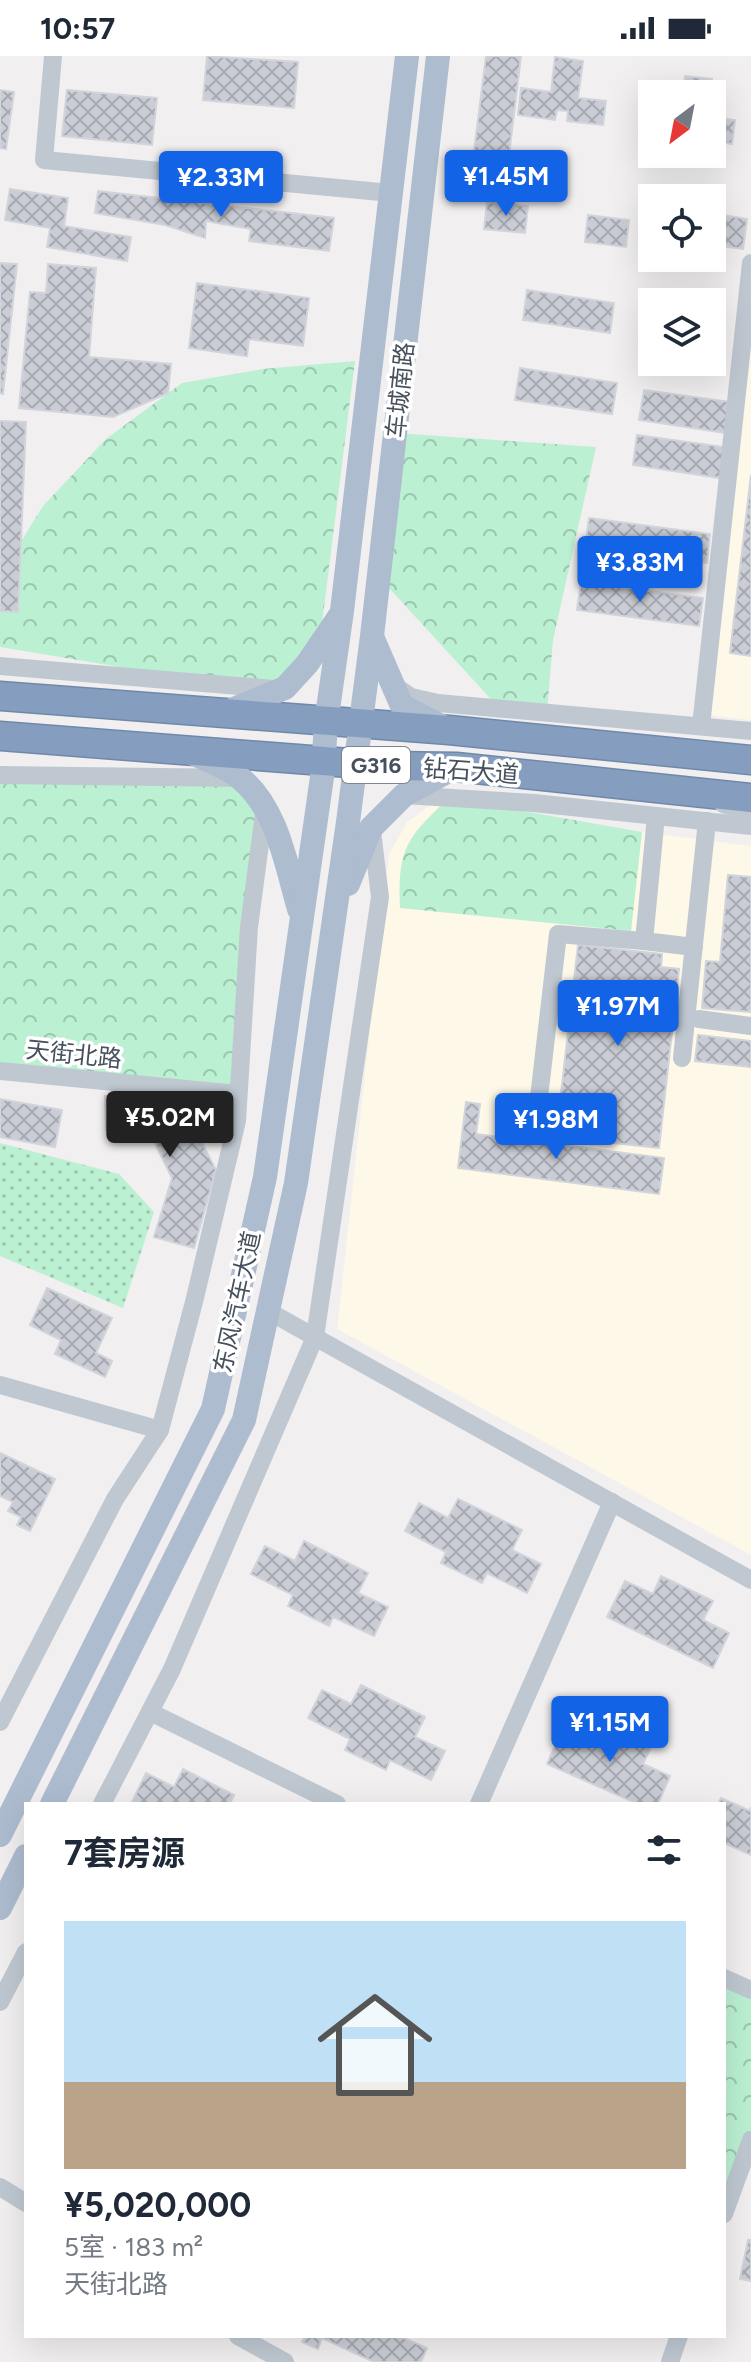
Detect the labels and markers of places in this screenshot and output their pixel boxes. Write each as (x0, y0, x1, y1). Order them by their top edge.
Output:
pin: ¥1.45M (441, 150, 571, 218)
pin: ¥2.33M (156, 151, 286, 219)
pin: ¥3.83M (575, 536, 705, 604)
pin: ¥1.97M (553, 980, 683, 1048)
pin: ¥5.02M (105, 1091, 235, 1159)
pin: ¥1.98M (491, 1093, 621, 1161)
pin: ¥1.15M (545, 1696, 675, 1764)

